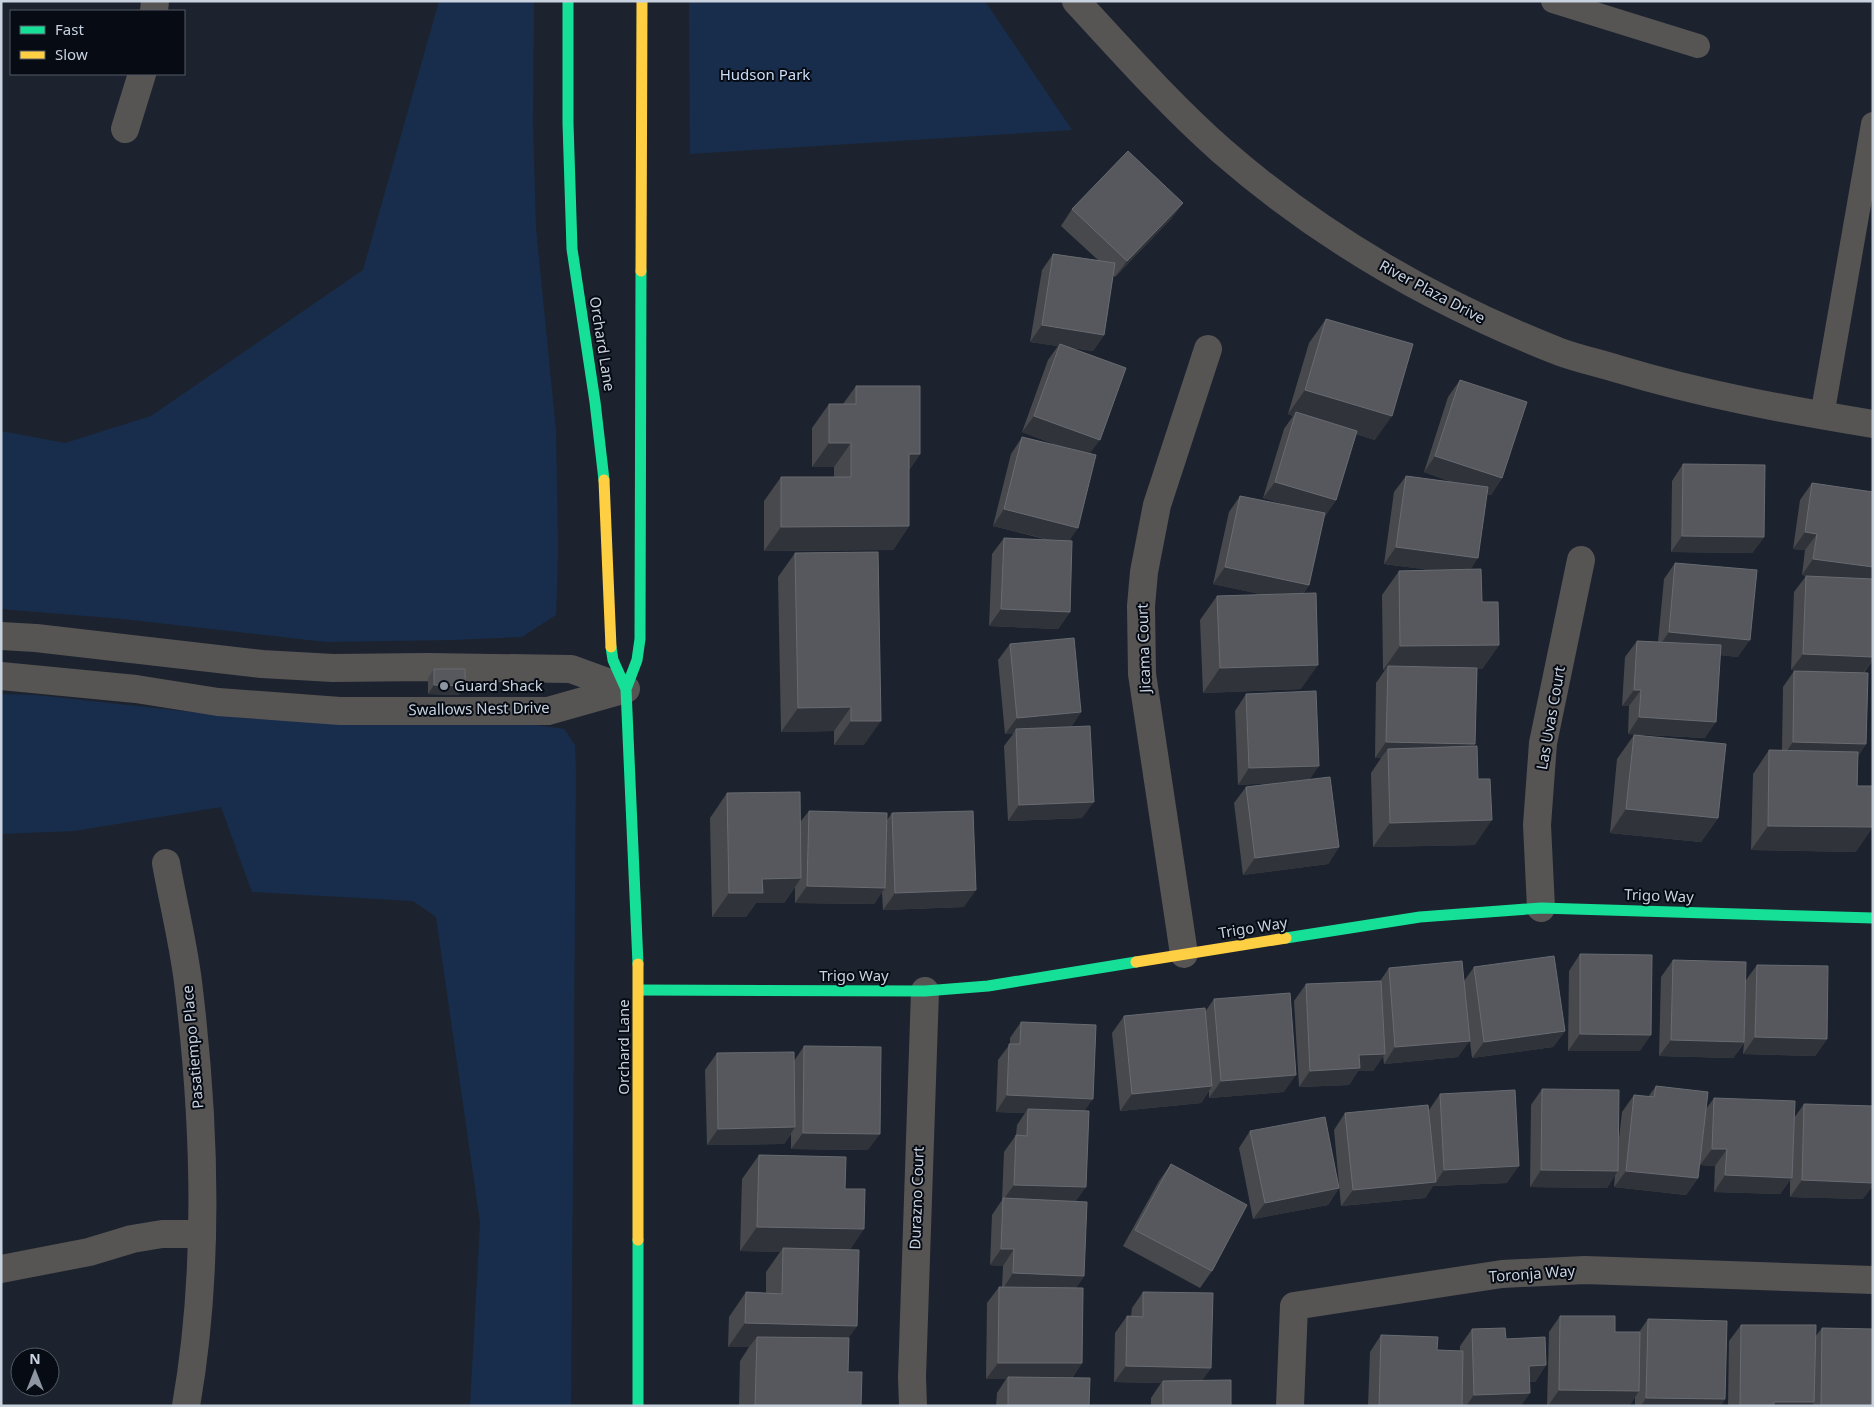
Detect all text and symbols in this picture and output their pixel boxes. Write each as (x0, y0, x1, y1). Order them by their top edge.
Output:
legend (10, 10, 185, 75)
text: Fast (55, 19, 84, 39)
text: Slow (55, 44, 88, 64)
park label: Hudson Park (720, 64, 810, 84)
street label: River Plaza Drive (1376, 255, 1489, 327)
street label: Orchard Lane (586, 295, 620, 393)
street label: Jicama Court (1131, 602, 1155, 695)
street label: Las Uvas Court (1531, 664, 1569, 771)
place label: Guard Shack (454, 675, 543, 695)
marker: Guard Shack (438, 680, 450, 692)
street label: Swallows Nest Drive (408, 697, 550, 719)
street label: Trigo Way (1624, 884, 1694, 906)
street label: Trigo Way (1217, 912, 1289, 942)
street label: Trigo Way (819, 965, 889, 985)
street label: Pasatiempo Place (177, 984, 207, 1110)
street label: Orchard Lane (613, 999, 633, 1095)
street label: Durazno Court (904, 1145, 928, 1250)
street label: Toronja Way (1488, 1260, 1576, 1286)
north arrow (10, 1347, 60, 1397)
text: N (29, 1349, 41, 1368)

